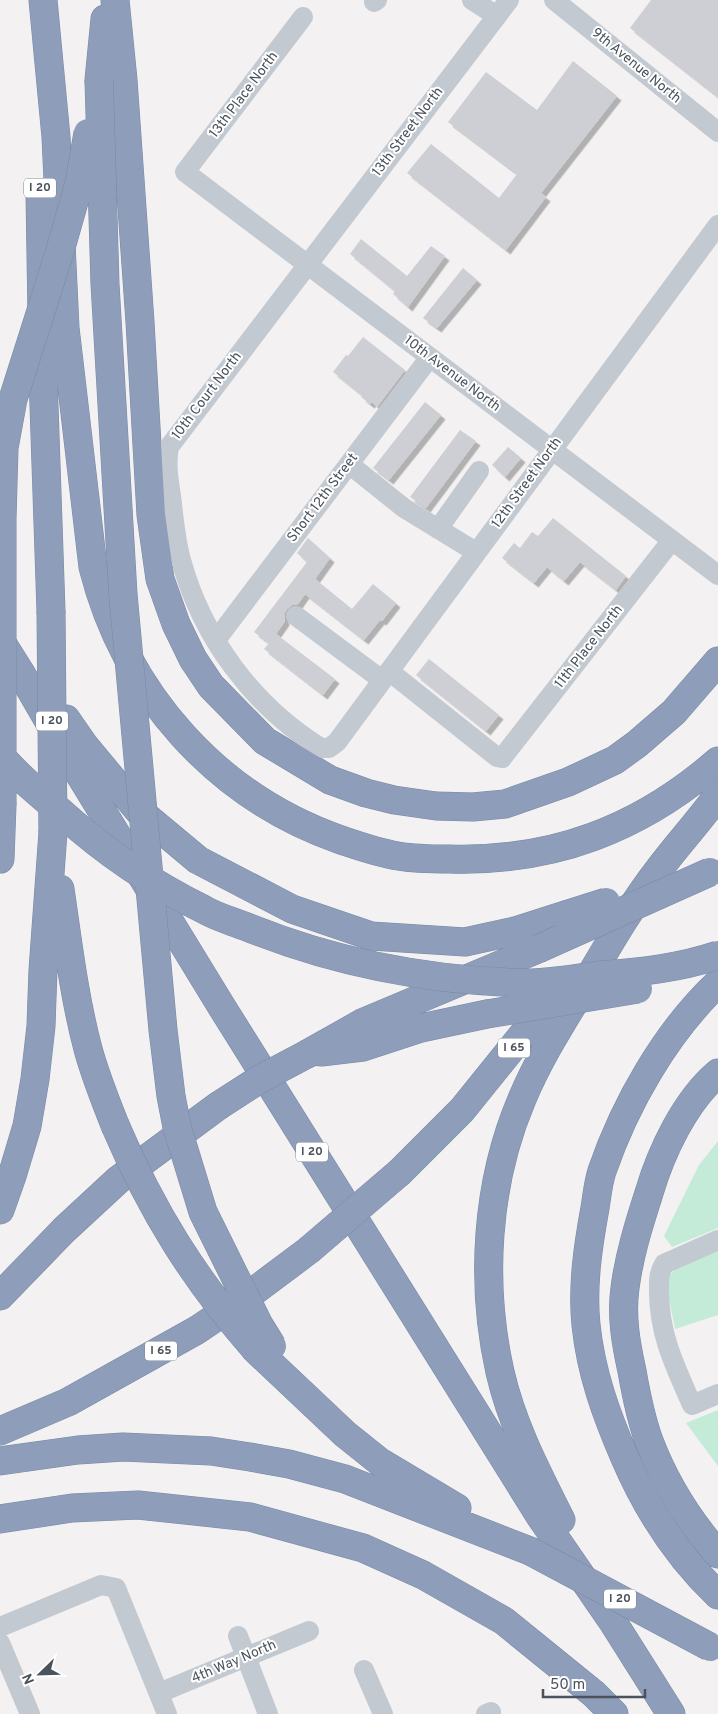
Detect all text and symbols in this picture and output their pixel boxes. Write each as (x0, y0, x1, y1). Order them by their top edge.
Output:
street label: 9th Avenue North (588, 25, 684, 107)
street label: 13th Place North (206, 48, 282, 142)
street label: 13th Street North (369, 84, 447, 180)
road number: I 20 (24, 178, 56, 198)
street label: 10th Avenue North (400, 332, 504, 416)
street label: 10th Court North (168, 349, 246, 443)
street label: 12th Street North (488, 434, 566, 532)
street label: Short 12th Street (284, 450, 362, 546)
street label: 11th Place North (551, 602, 627, 692)
road number: I 20 (36, 711, 68, 730)
road number: I 65 (498, 1038, 530, 1058)
road number: I 20 (296, 1142, 328, 1162)
road number: I 65 (145, 1342, 177, 1360)
road number: I 20 (604, 1590, 636, 1608)
street label: 4th Way North (189, 1637, 279, 1687)
north arrow (15, 1649, 65, 1699)
scale bar (543, 1666, 646, 1698)
text: N (20, 1671, 39, 1686)
text: 50 m (550, 1676, 585, 1695)

